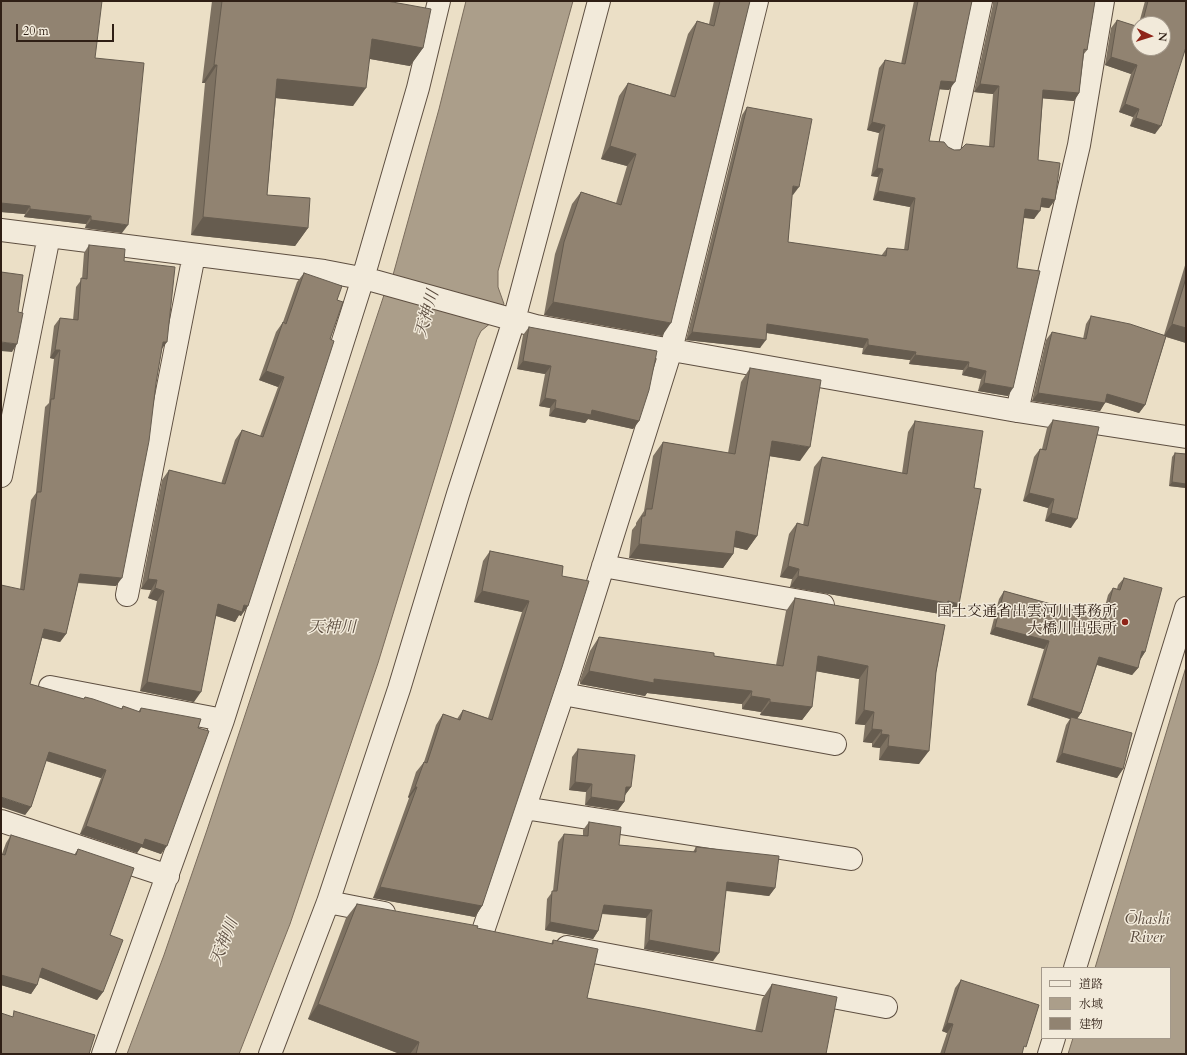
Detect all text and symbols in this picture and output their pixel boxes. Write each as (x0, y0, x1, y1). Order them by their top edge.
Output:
scale bar (18, 16, 116, 42)
north arrow (1131, 16, 1171, 56)
text: 20 m (23, 23, 49, 39)
text: N (1155, 32, 1170, 42)
water label: 天神川 (412, 288, 444, 340)
place label: 国土交通省出雲河川事務所 大橋川出張所 (937, 604, 1117, 639)
marker: 国土交通省出雲河川事務所 大橋川出張所 (1120, 617, 1130, 627)
water label: 天神川 (308, 618, 356, 638)
water label: Ōhashi River (1124, 910, 1170, 948)
water label: 天神川 (207, 916, 243, 968)
legend (1041, 967, 1171, 1039)
text: 道路 (1079, 976, 1103, 992)
text: 水域 (1079, 996, 1103, 1012)
text: 建物 (1079, 1016, 1103, 1032)

